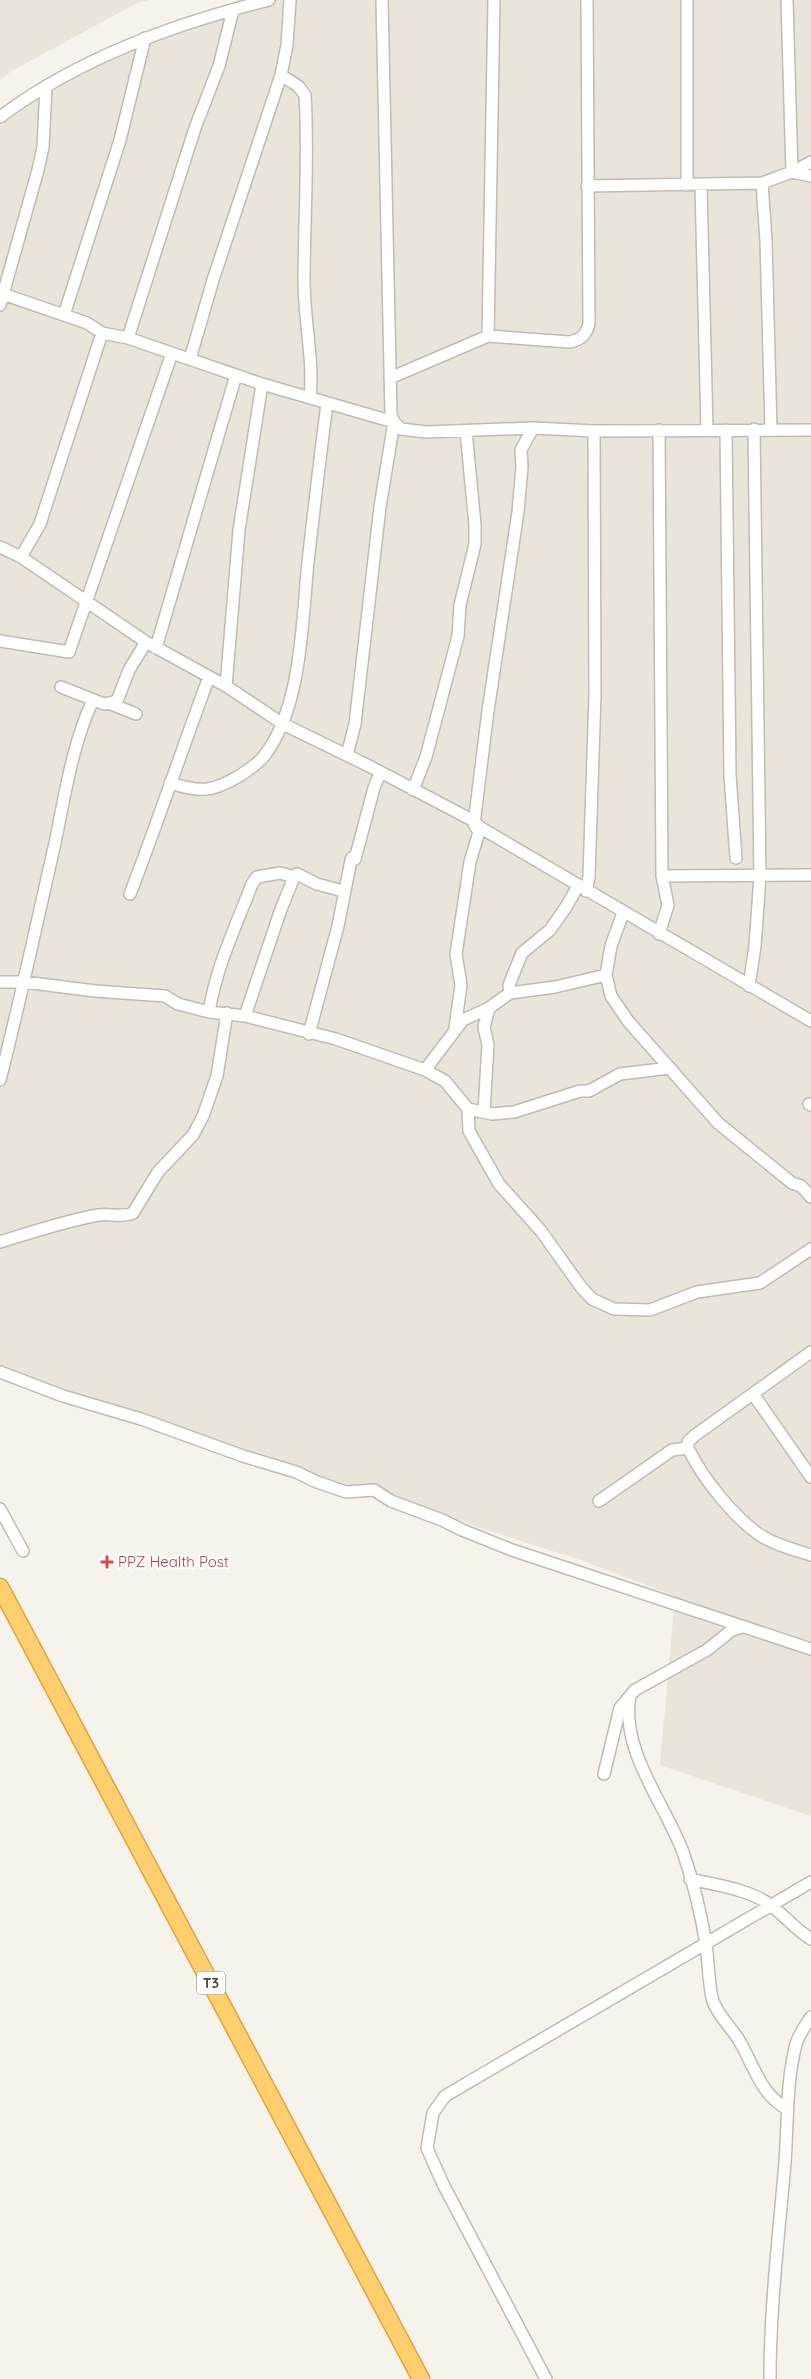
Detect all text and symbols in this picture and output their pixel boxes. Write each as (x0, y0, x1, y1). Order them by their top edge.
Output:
place label: PPZ Health Post (118, 1552, 229, 1571)
marker: PPZ Health Post (100, 1555, 114, 1569)
road number: T3 (197, 1972, 225, 1995)

